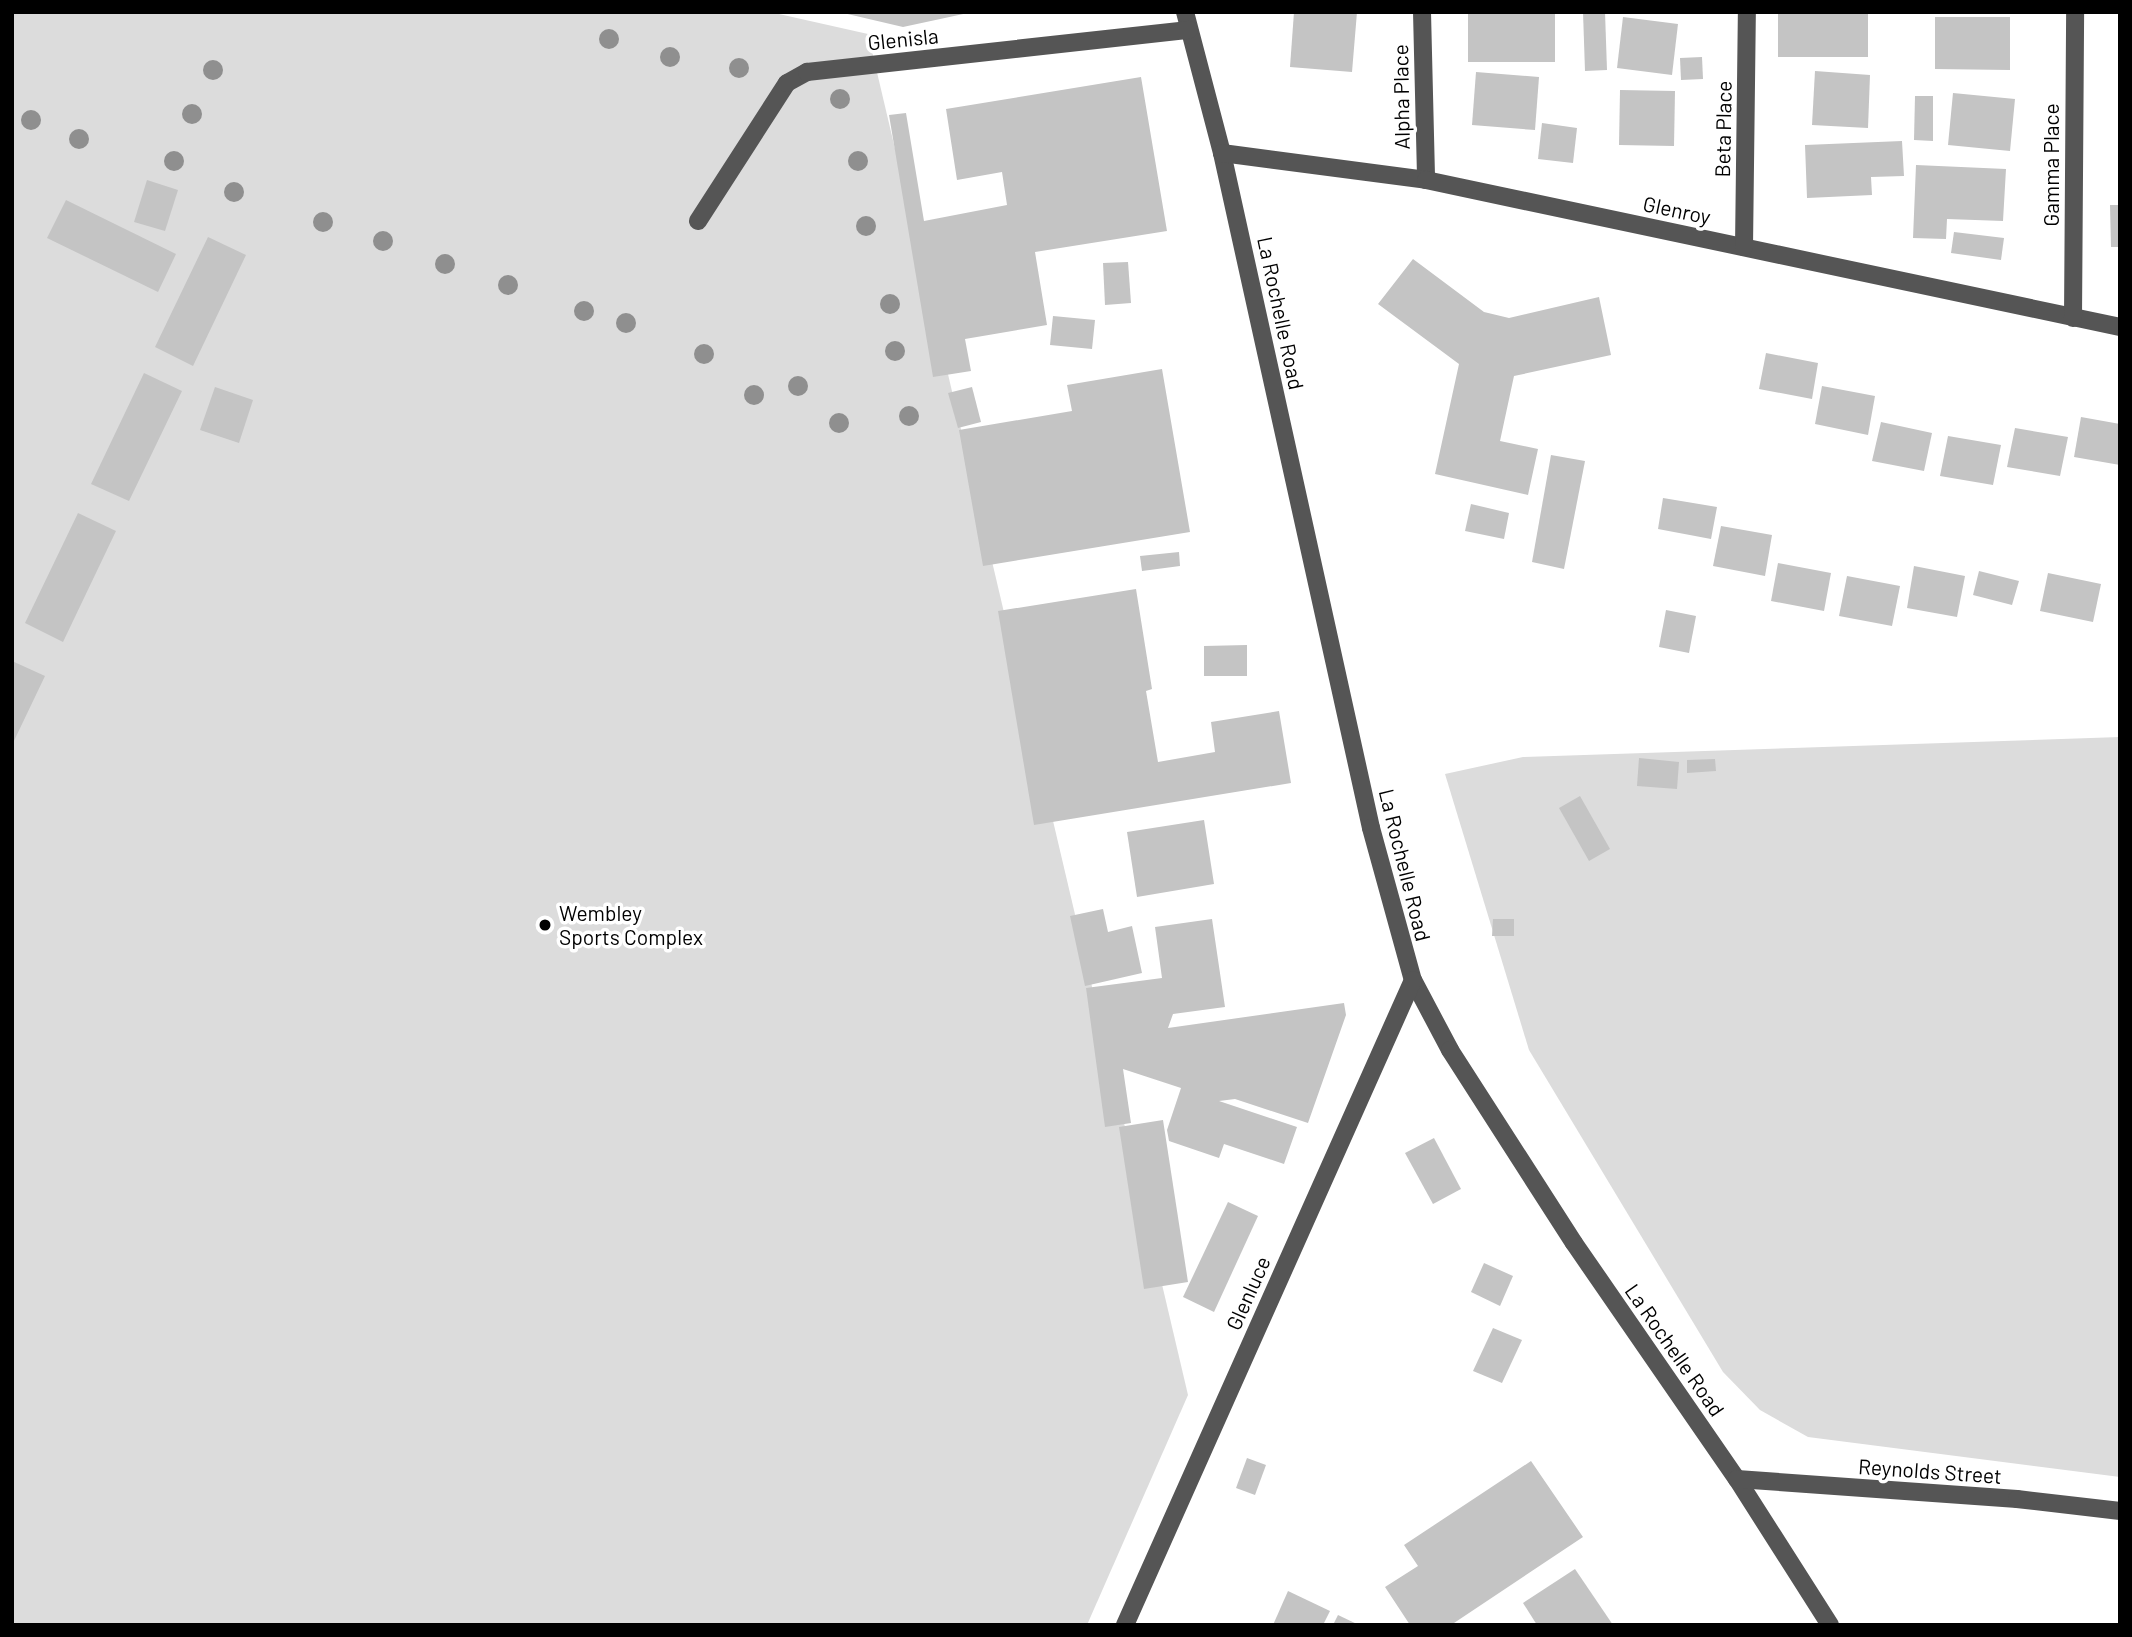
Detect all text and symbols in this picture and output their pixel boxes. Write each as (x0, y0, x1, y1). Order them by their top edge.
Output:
street label: Glenisla (866, 23, 940, 55)
street label: Alpha Place (1387, 44, 1415, 150)
street label: Beta Place (1710, 80, 1736, 178)
street label: Gamma Place (2038, 103, 2064, 227)
street label: Glenroy (1641, 191, 1713, 229)
street label: La Rochelle Road (1252, 234, 1310, 392)
street label: La Rochelle Road (1374, 786, 1436, 944)
place label: Wembley Sports Complex (559, 900, 703, 950)
marker: Wembley Sports Complex (537, 917, 553, 933)
street label: Glenluce (1221, 1252, 1275, 1334)
street label: La Rochelle Road (1620, 1279, 1730, 1421)
street label: Reynolds Street (1857, 1453, 2003, 1489)

